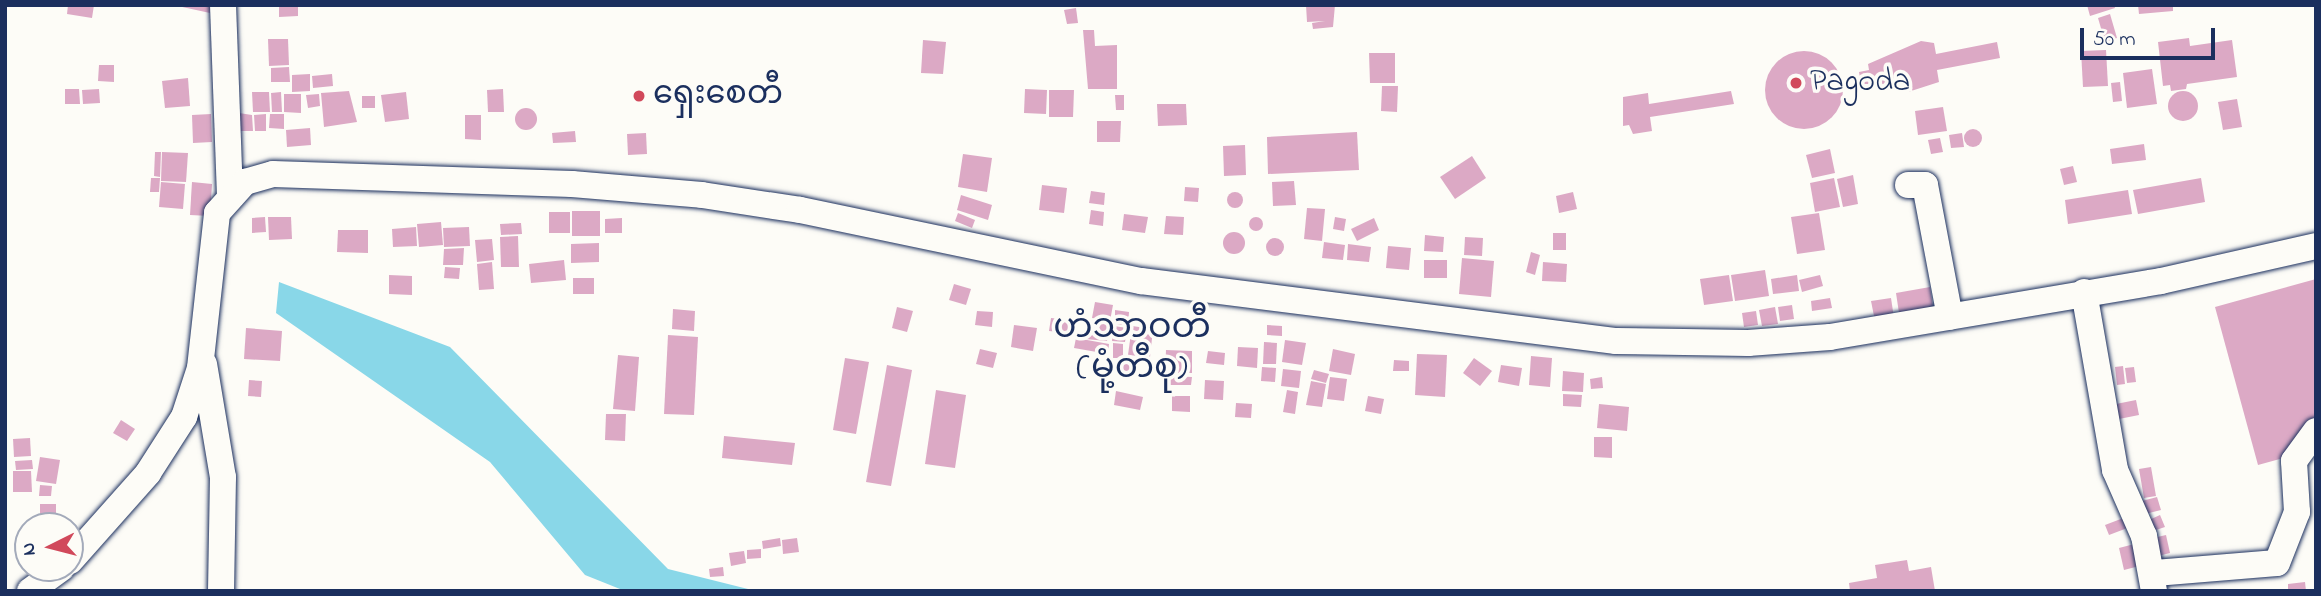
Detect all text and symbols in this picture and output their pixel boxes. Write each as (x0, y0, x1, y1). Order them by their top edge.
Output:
scale bar (2083, 14, 2218, 58)
text: 50 m (2093, 25, 2136, 55)
place label: Pagoda (1810, 64, 1910, 102)
marker: Pagoda (1788, 75, 1804, 91)
place label: ရှေးစေတီ (653, 77, 783, 115)
marker: ရှေးစေတီ (631, 88, 647, 104)
district label: ဟံသာဝတီ (မုံ့တီစု) (1053, 308, 1211, 390)
north arrow (14, 512, 84, 582)
text: N (16, 541, 44, 557)

